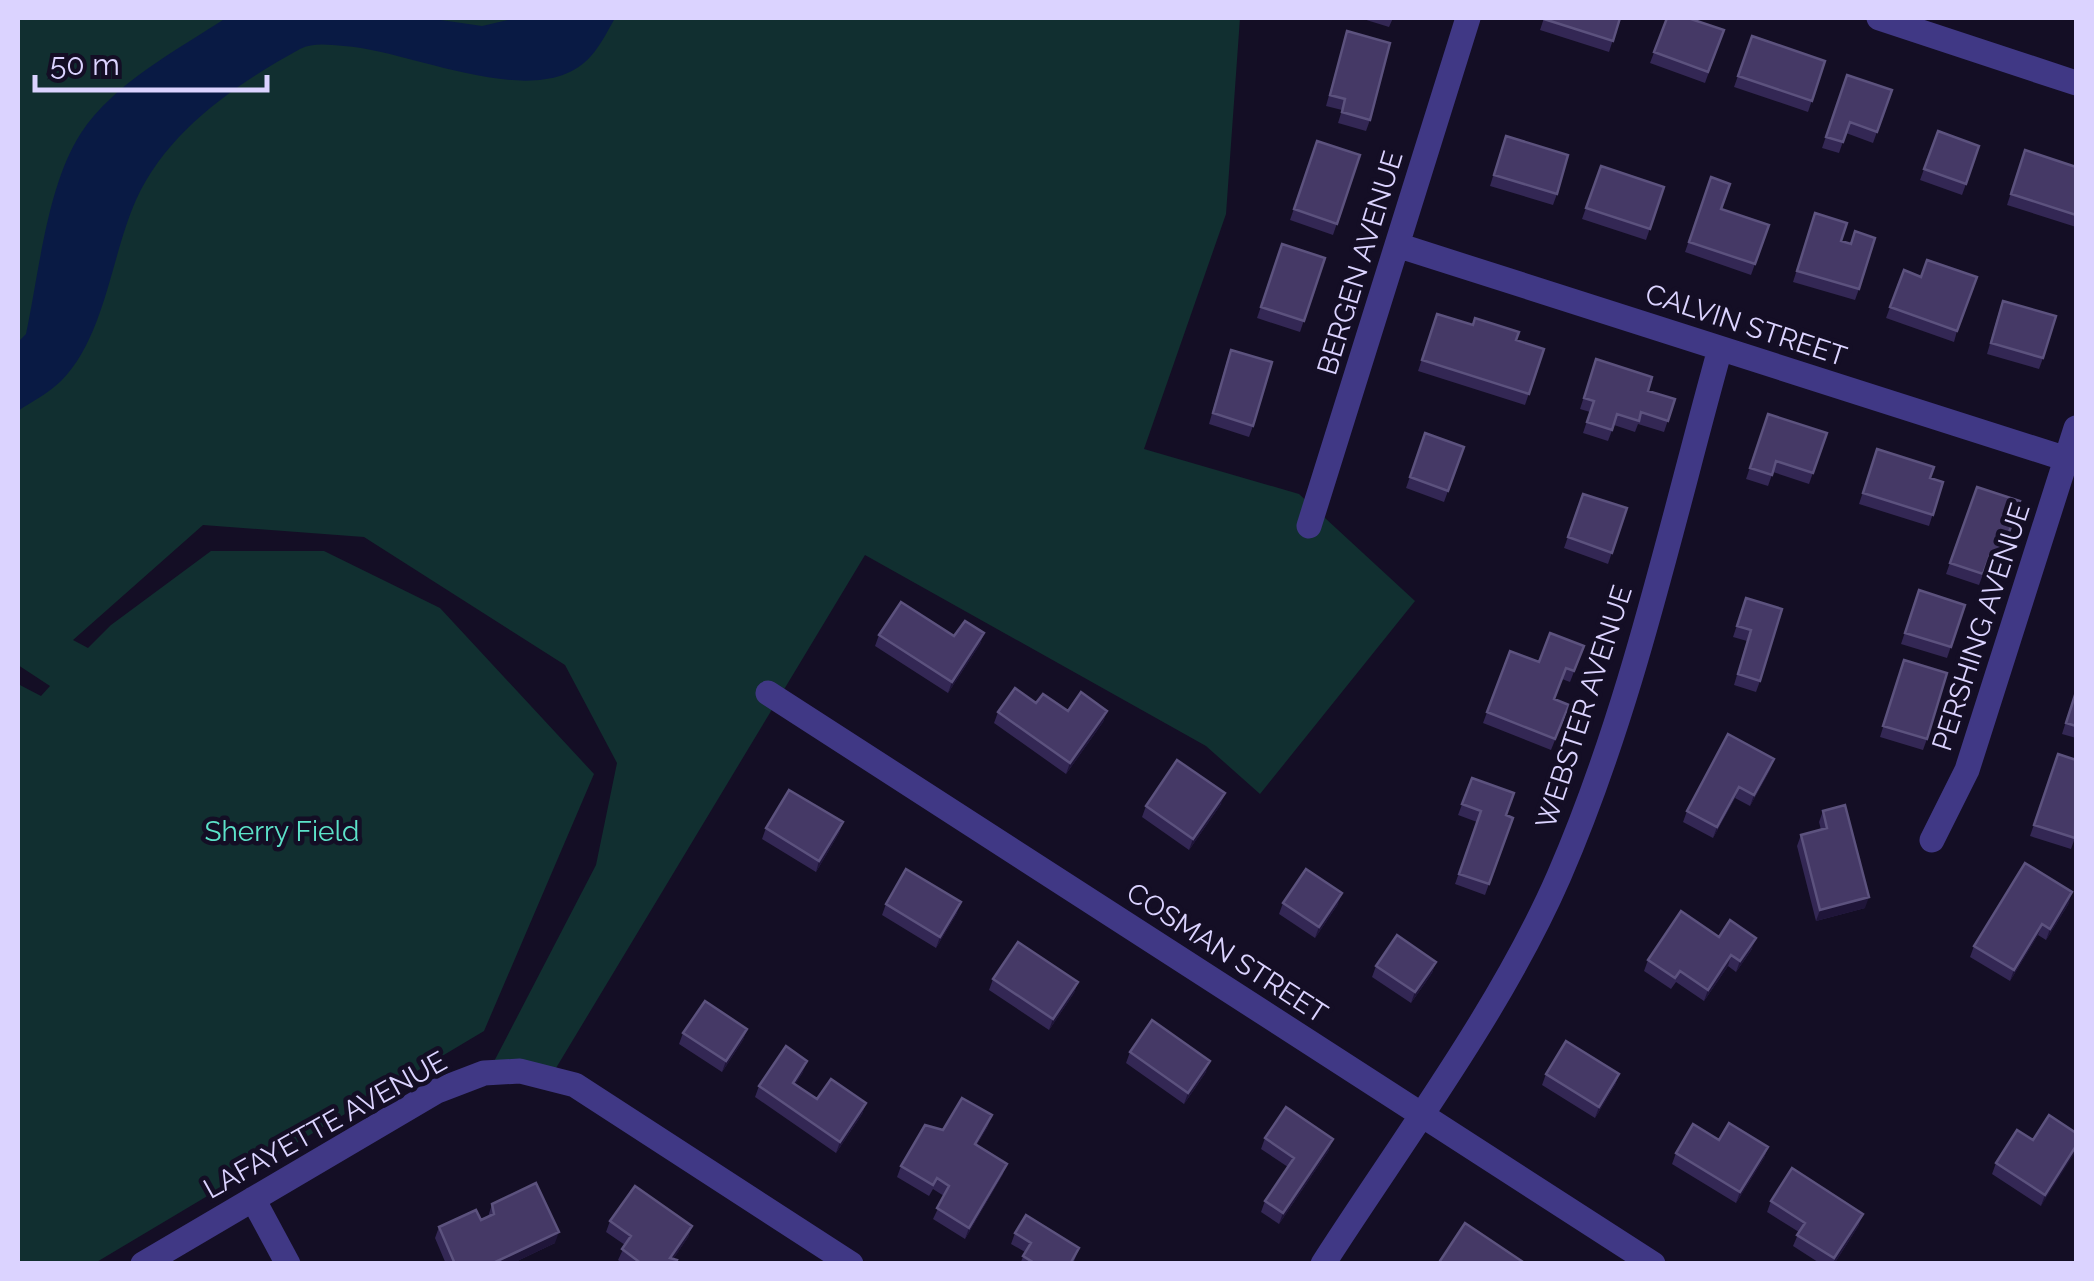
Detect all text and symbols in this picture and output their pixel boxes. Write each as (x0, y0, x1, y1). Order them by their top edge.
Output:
scale bar (35, 30, 268, 92)
text: 50 m (50, 47, 120, 82)
street label: BERGEN AVENUE (1310, 147, 1410, 379)
street label: CALVIN STREET (1641, 277, 1851, 373)
street label: PERSHING AVENUE (1925, 499, 2037, 755)
street label: WEBSTER AVENUE (1529, 581, 1639, 833)
park label: Sherry Field (204, 815, 360, 848)
street label: COSMAN STREET (1120, 876, 1334, 1030)
street label: LAFAYETTE AVENUE (198, 1044, 452, 1206)

